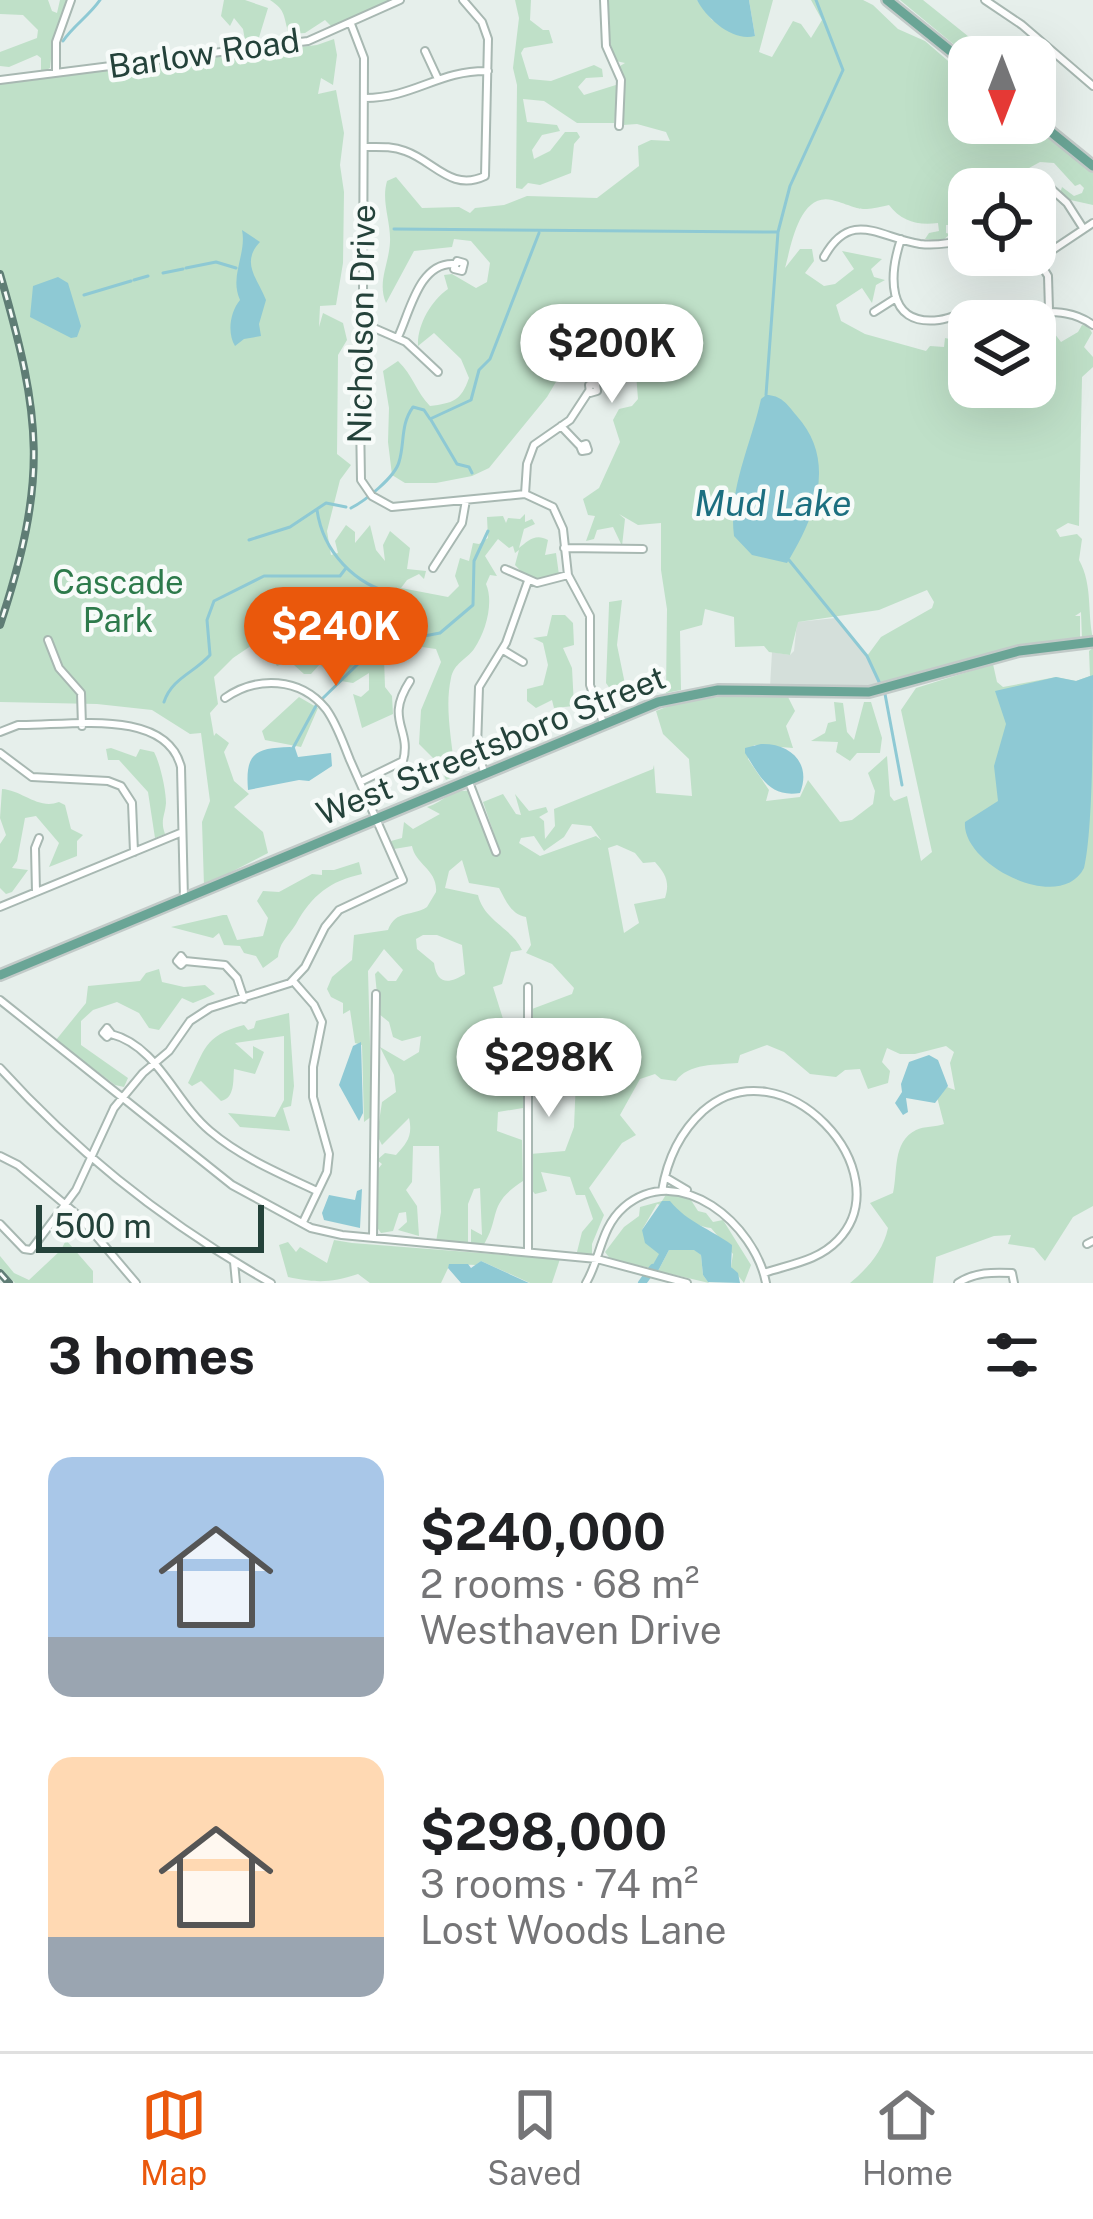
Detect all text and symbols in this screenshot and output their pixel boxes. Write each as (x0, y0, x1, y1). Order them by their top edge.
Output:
street label: Barlow Road (106, 21, 302, 85)
north arrow (948, 36, 1056, 144)
map controls (948, 36, 1056, 408)
button: locate (948, 168, 1056, 276)
street label: Nicholson Drive (340, 204, 382, 444)
button: layers (948, 300, 1056, 408)
pin: $200K (528, 304, 696, 406)
text: $200K (547, 320, 677, 366)
water label: Mud Lake (694, 482, 852, 524)
park label: Cascade Park (52, 563, 184, 639)
pin: $240K (252, 587, 420, 689)
text: $240K (271, 603, 401, 649)
street label: West Streetsboro Street (311, 658, 671, 832)
pin: $298K (465, 1018, 633, 1120)
text: $298K (483, 1034, 615, 1080)
scale bar (36, 1199, 264, 1252)
text: 500 m (54, 1207, 152, 1245)
icon: filters (979, 1322, 1045, 1388)
text: 3 homes (48, 1326, 255, 1385)
text: $240,000 (420, 1502, 666, 1561)
icon: home (144, 1505, 288, 1649)
text: 2 rooms · 68 m² (420, 1561, 699, 1607)
text: Westhaven Drive (420, 1607, 722, 1653)
text: $298,000 (420, 1802, 667, 1861)
icon: home (144, 1805, 288, 1949)
text: 3 rooms · 74 m² (420, 1861, 698, 1907)
text: Lost Woods Lane (420, 1907, 727, 1953)
tab: Map (140, 2082, 207, 2192)
tab: Saved (487, 2082, 582, 2192)
tab: Home (862, 2082, 953, 2192)

